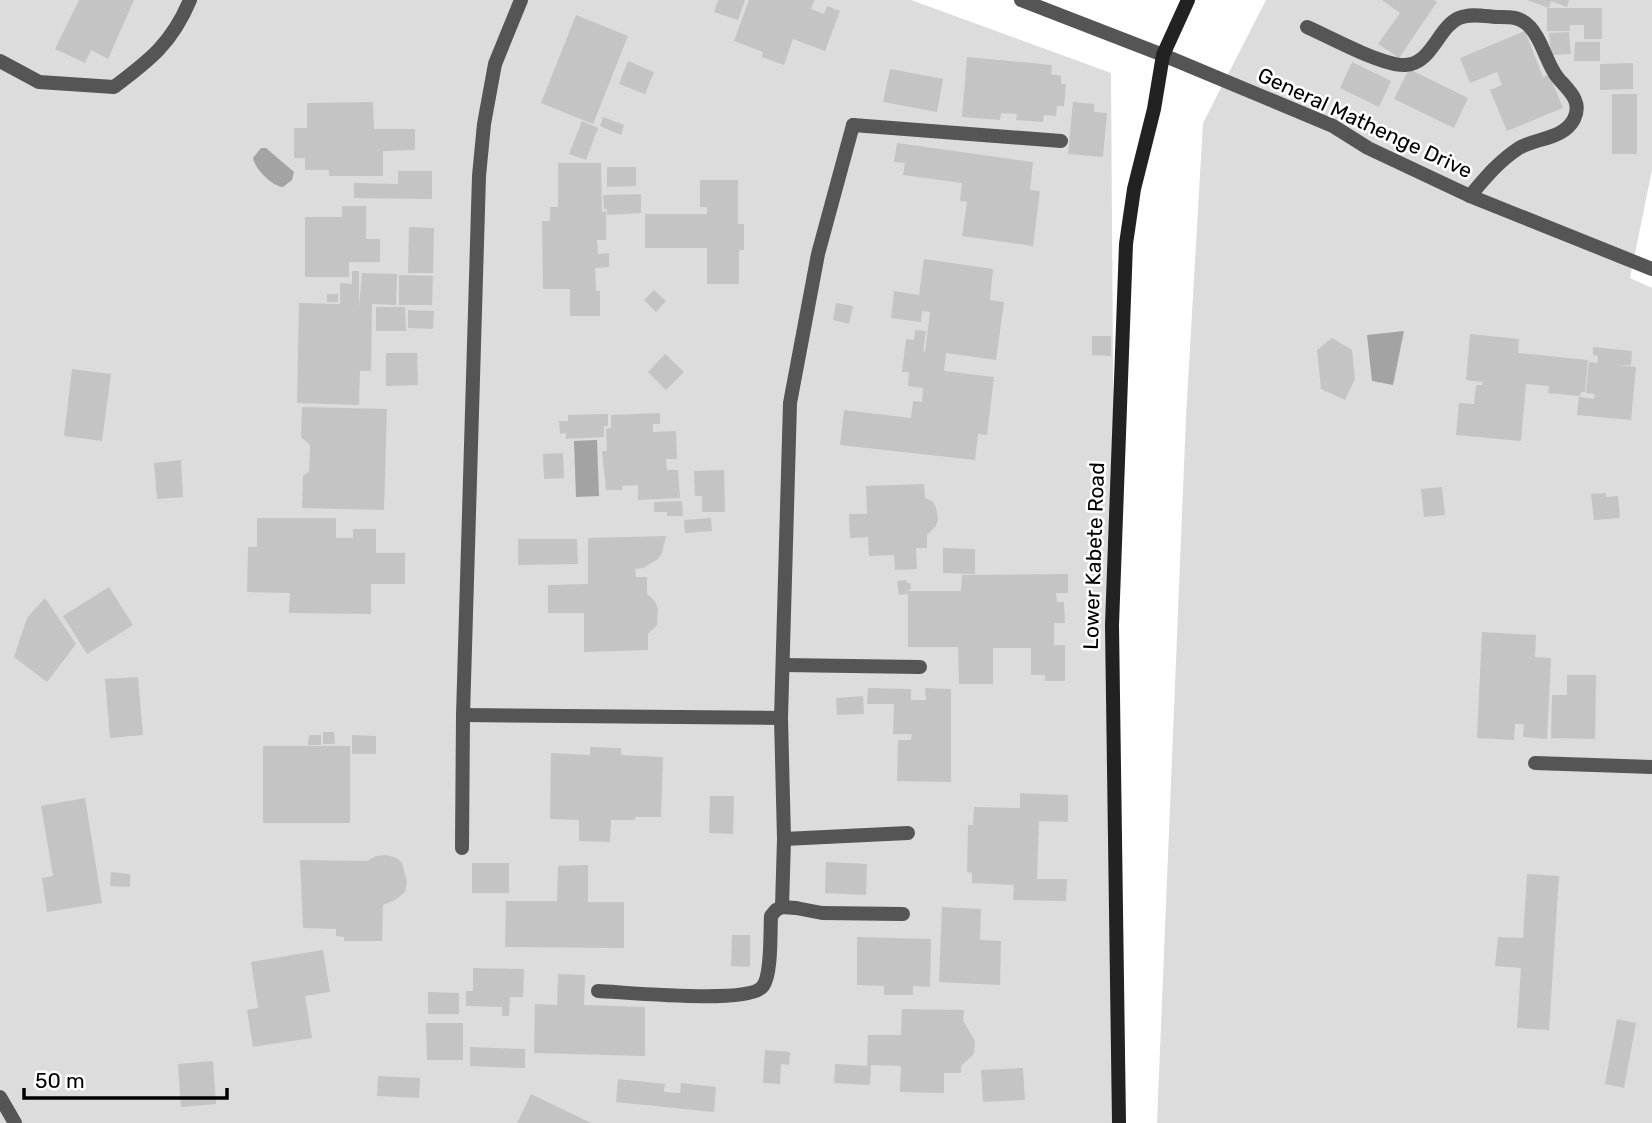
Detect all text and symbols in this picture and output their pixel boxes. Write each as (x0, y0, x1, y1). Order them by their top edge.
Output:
street label: General Mathenge Drive (1254, 62, 1476, 183)
street label: Lower Kabete Road (1078, 462, 1109, 650)
scale bar (24, 1056, 228, 1100)
text: 50 m (35, 1068, 85, 1093)

